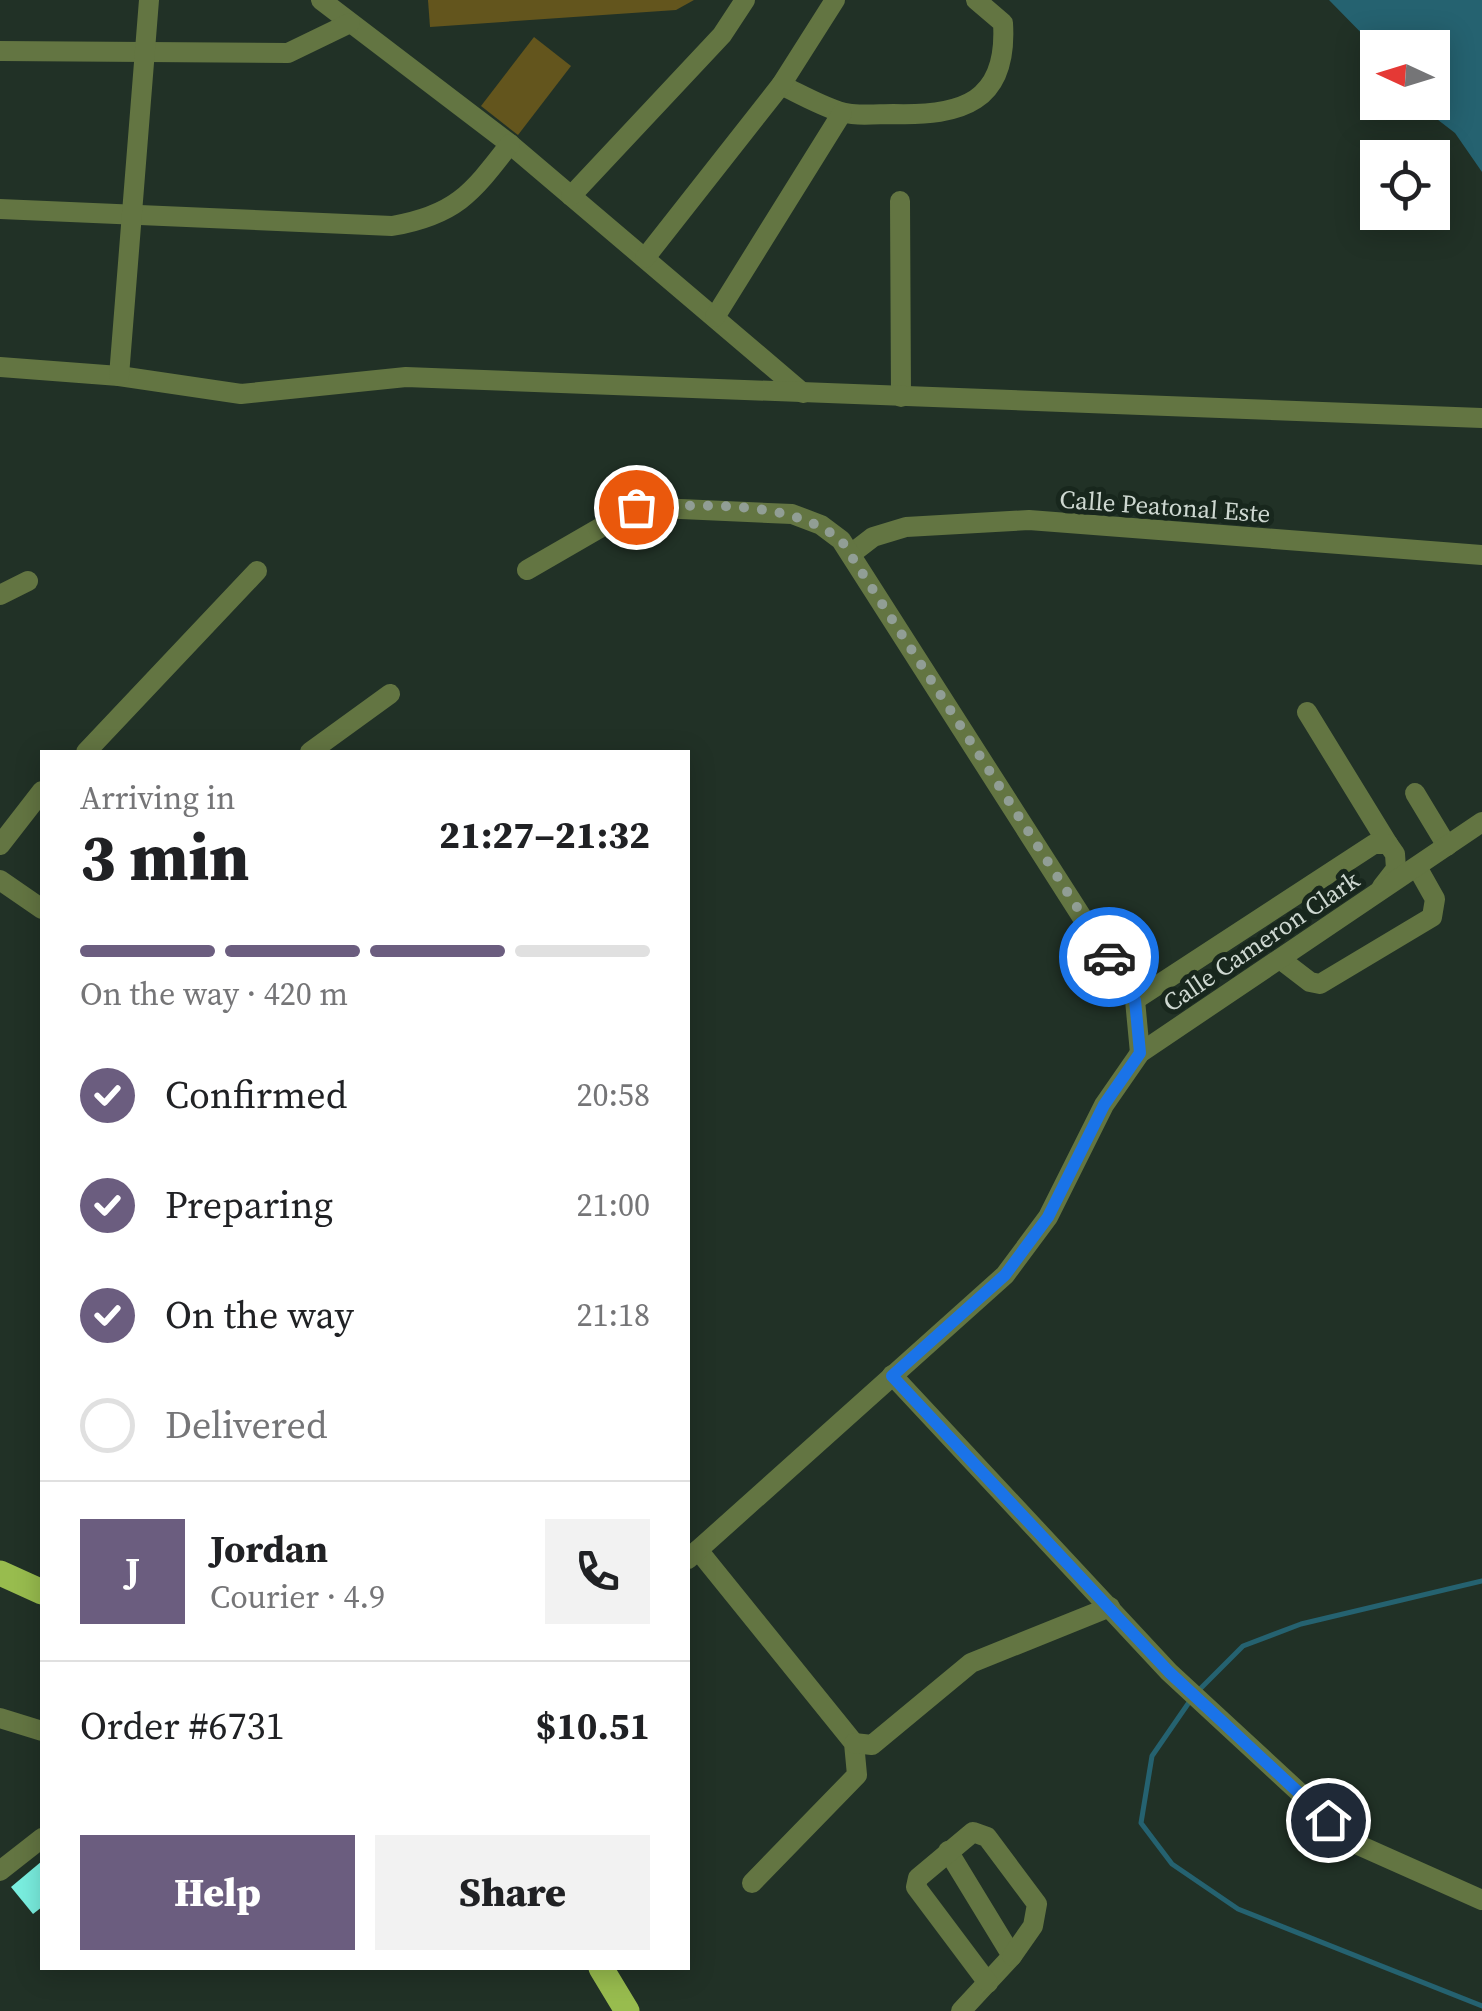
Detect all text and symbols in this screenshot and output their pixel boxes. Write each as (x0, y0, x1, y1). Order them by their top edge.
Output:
north arrow (1360, 30, 1450, 120)
map controls (1360, 30, 1450, 230)
button: locate (1360, 140, 1450, 230)
pin (594, 465, 679, 550)
icon: bag (609, 480, 664, 535)
street label: Calle Peatonal Este (1058, 482, 1272, 530)
text: Arriving in (80, 776, 235, 820)
text: 21:27–21:32 (439, 809, 650, 861)
text: 3 min (80, 813, 250, 902)
street label: Calle Cameron Clark (1156, 862, 1366, 1019)
courier (1059, 907, 1159, 1007)
icon: car (1082, 930, 1137, 985)
text: On the way · 420 m (80, 972, 348, 1016)
icon: check (80, 1068, 135, 1123)
text: Confirmed (165, 1069, 347, 1121)
text: 20:58 (576, 1073, 650, 1117)
icon: check (80, 1178, 135, 1233)
text: Preparing (165, 1179, 333, 1231)
text: 21:00 (576, 1183, 650, 1227)
icon: check (80, 1288, 135, 1343)
text: On the way (165, 1289, 354, 1341)
text: 21:18 (576, 1293, 650, 1337)
text: Delivered (165, 1399, 328, 1451)
button: phone (545, 1519, 650, 1624)
text: Jordan (210, 1523, 328, 1575)
text: J (125, 1545, 140, 1597)
text: Courier · 4.9 (210, 1575, 385, 1619)
text: Order #6731 (80, 1700, 284, 1752)
text: $10.51 (536, 1700, 650, 1752)
pin (1286, 1778, 1371, 1863)
icon: home (1301, 1793, 1356, 1848)
button: Help (80, 1835, 355, 1950)
button: Share (375, 1835, 650, 1950)

